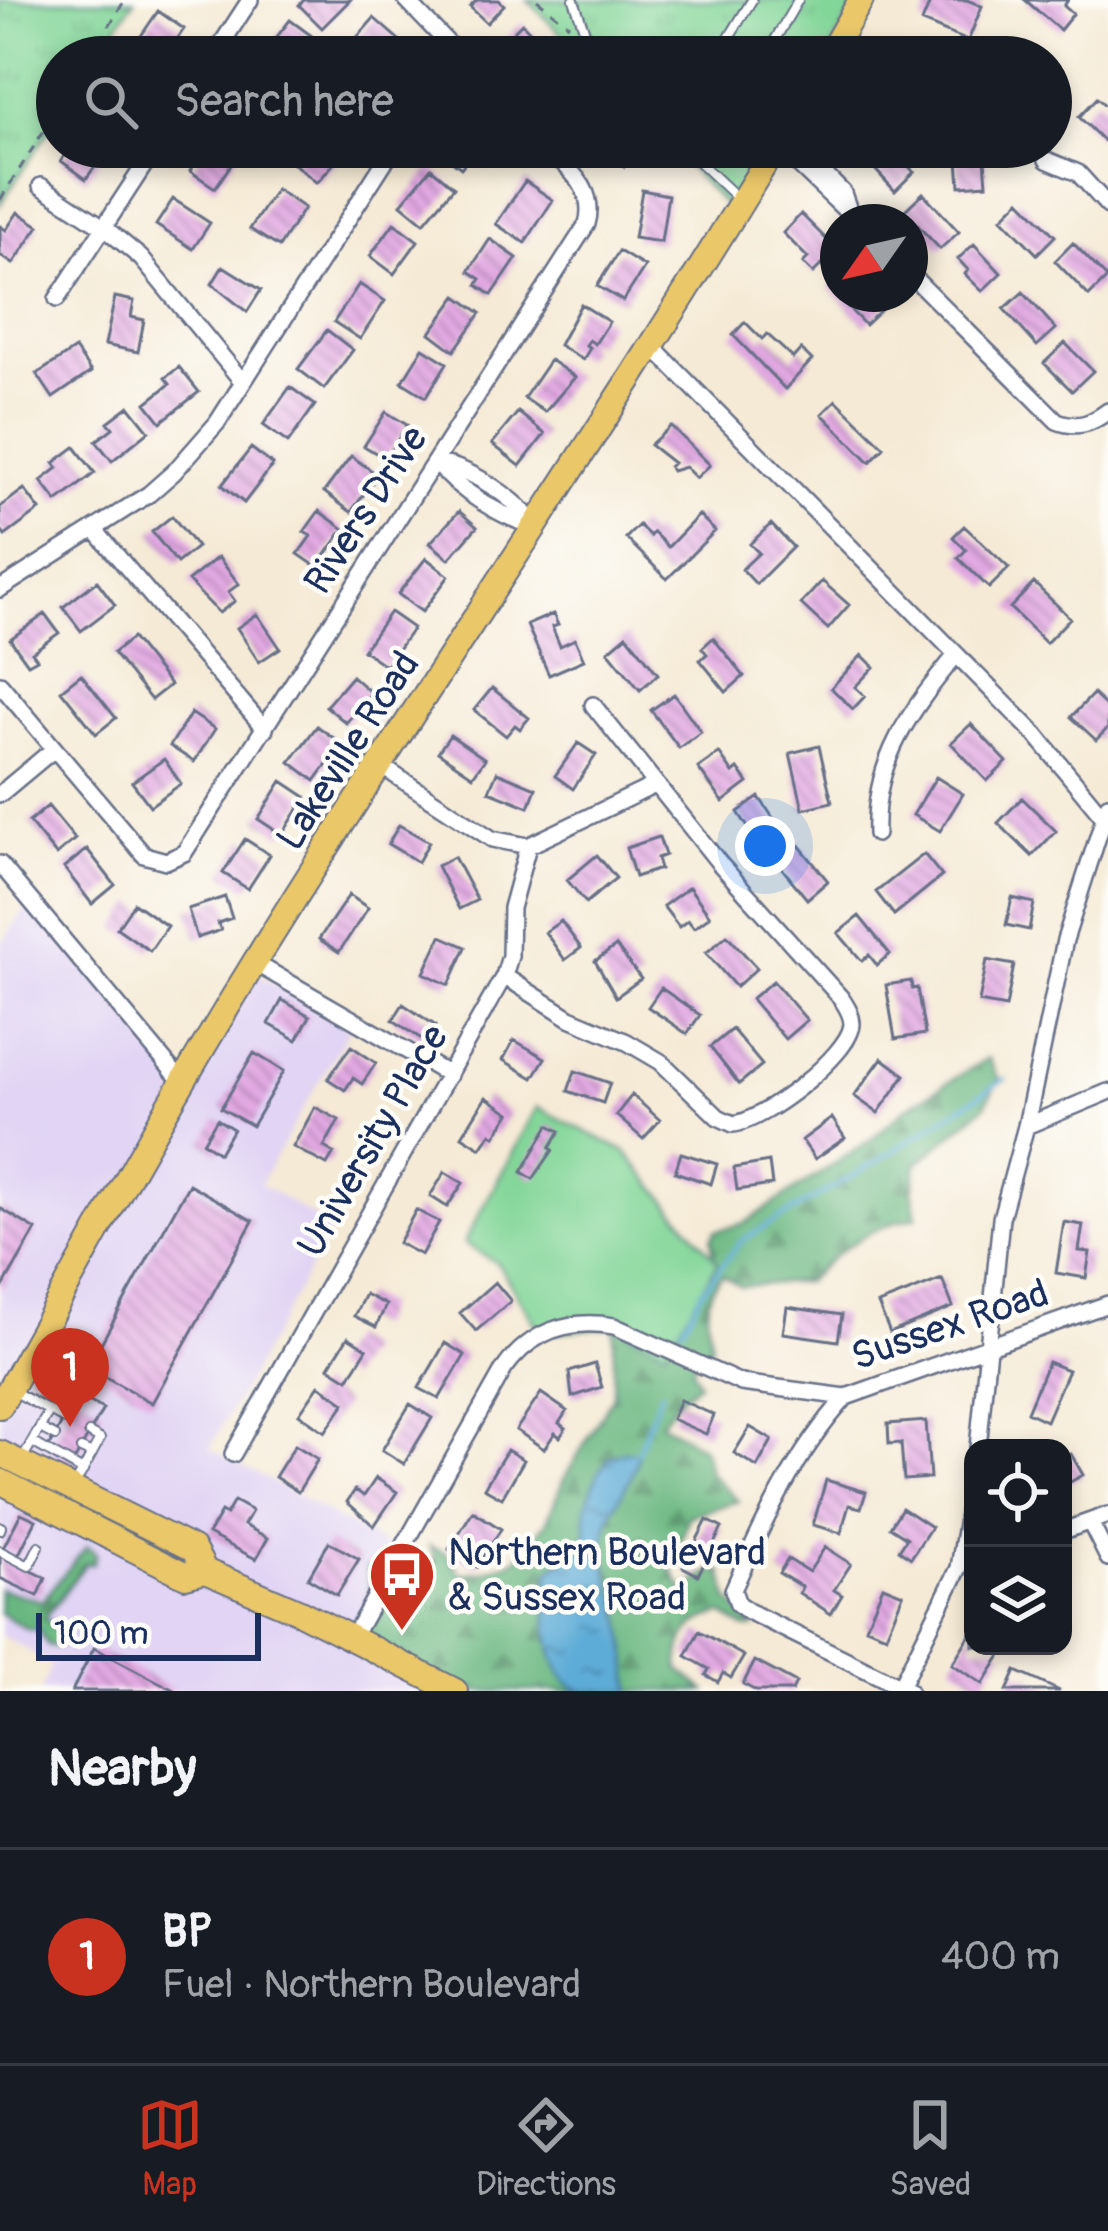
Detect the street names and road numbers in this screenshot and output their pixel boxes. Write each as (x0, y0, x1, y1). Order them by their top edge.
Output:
street label: Rivers Drive (294, 417, 438, 603)
street label: Lakeville Road (266, 642, 430, 860)
street label: University Place (287, 1016, 459, 1266)
street label: Sussex Road (845, 1268, 1055, 1382)

